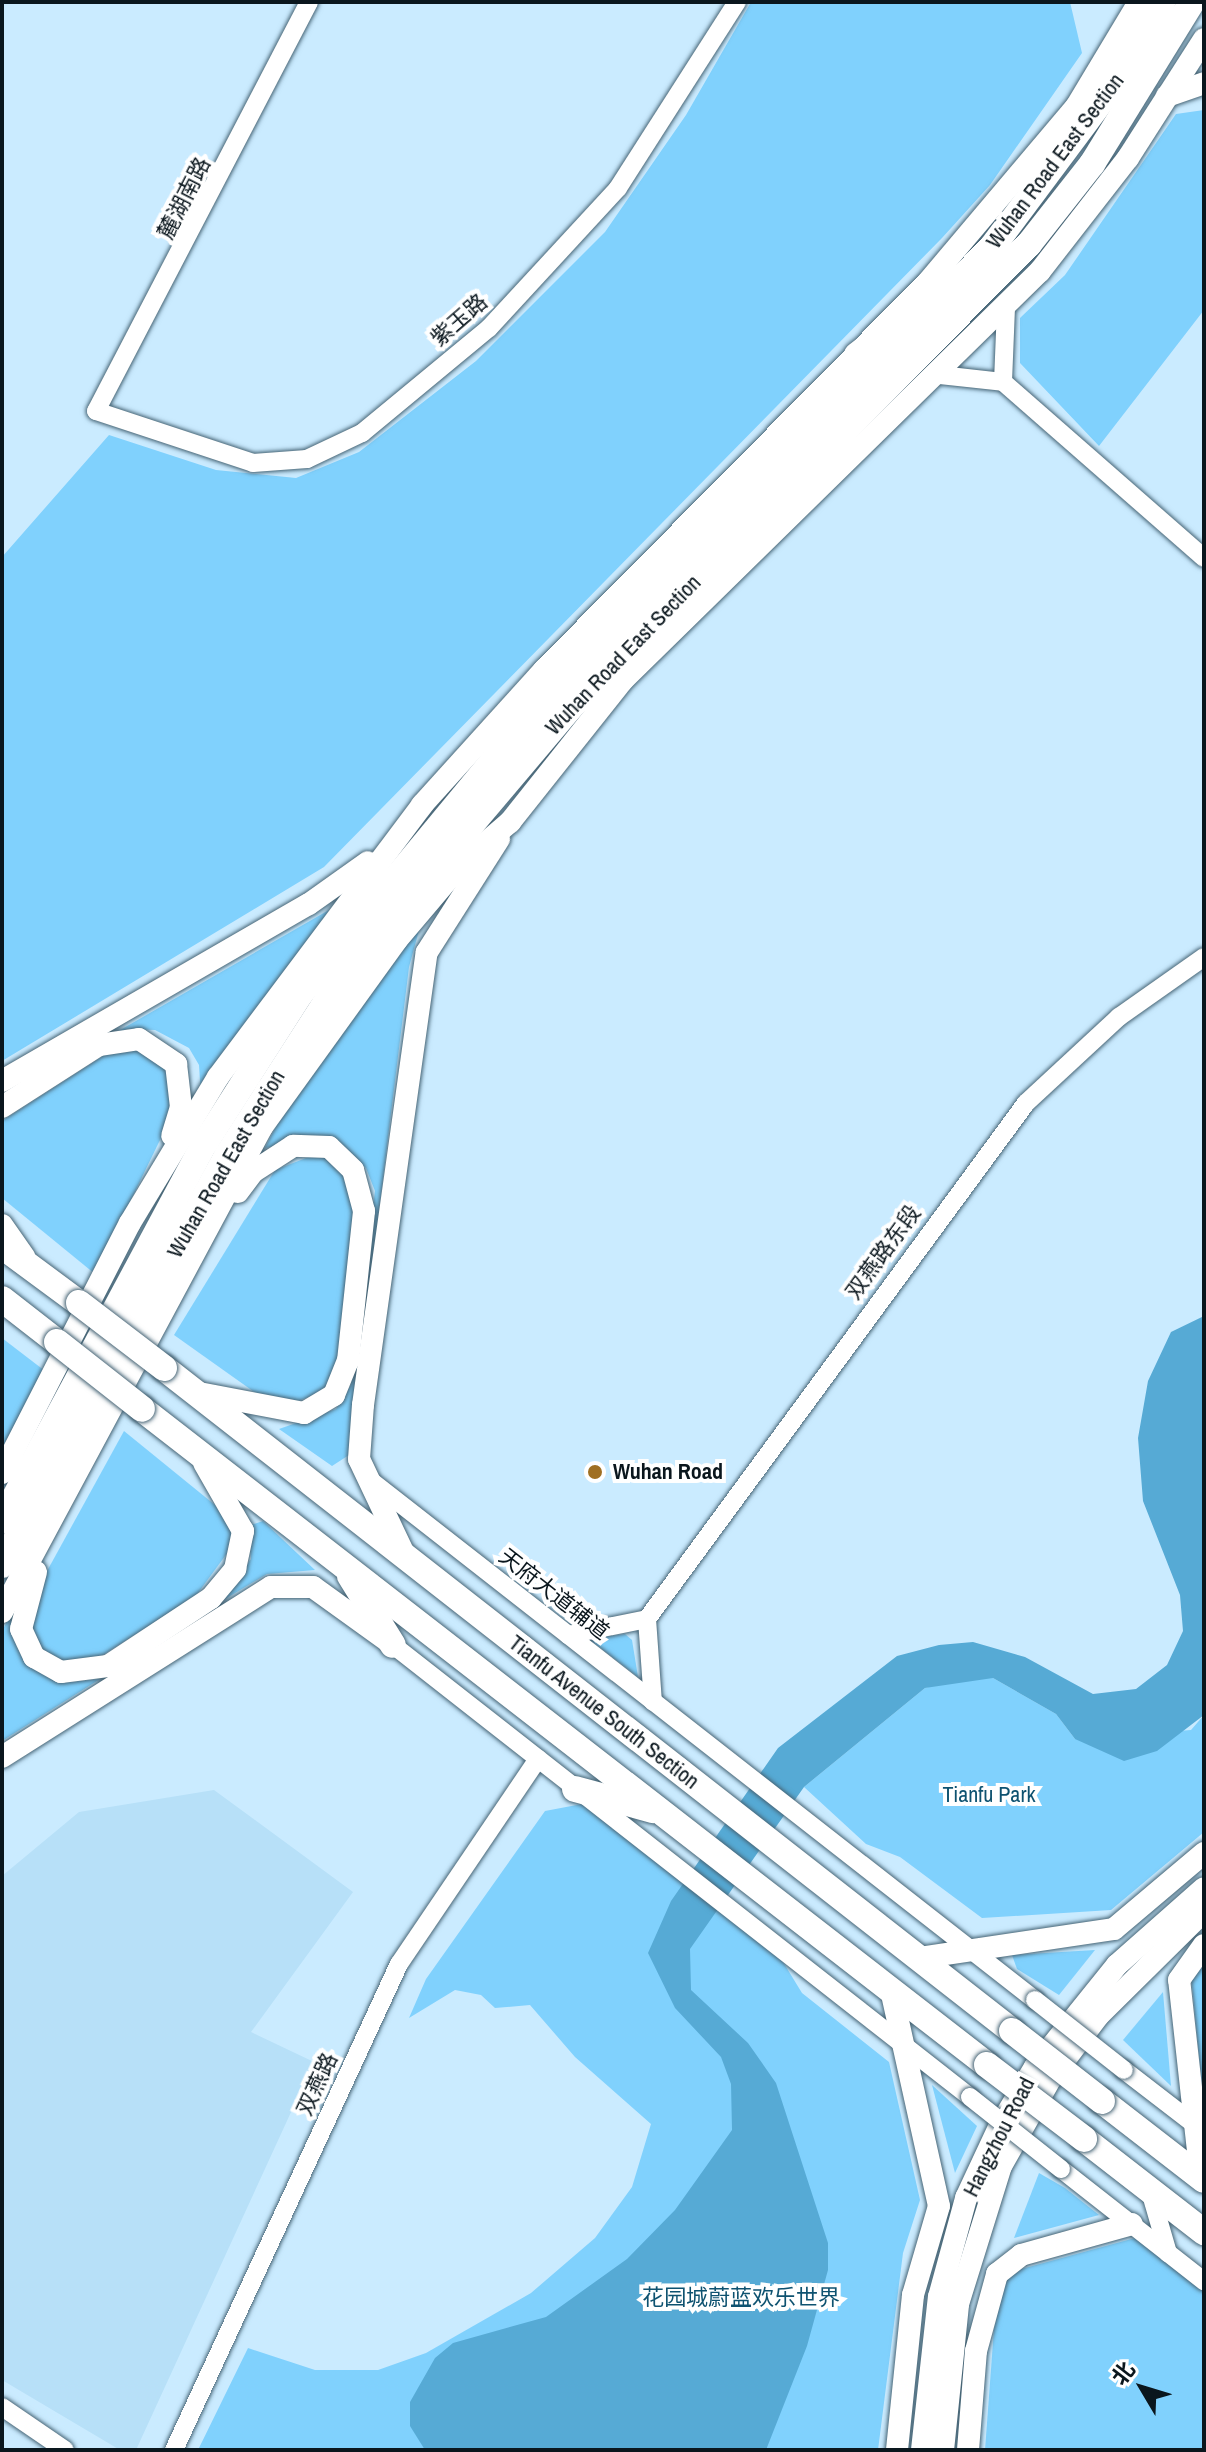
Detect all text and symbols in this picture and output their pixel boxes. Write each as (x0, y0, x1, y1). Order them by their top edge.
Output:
street label: Wuhan Road East Section (981, 68, 1129, 254)
street label: 麓湖南路 (152, 153, 216, 243)
street label: 紫玉路 (425, 288, 493, 352)
street label: Wuhan Road East Section (540, 569, 706, 741)
street label: Wuhan Road East Section (161, 1065, 291, 1263)
street label: 双燕路东段 (840, 1200, 926, 1304)
place label: Wuhan Road (613, 1459, 723, 1485)
marker: Wuhan Road (584, 1461, 606, 1483)
street label: 天府大道辅道 (494, 1543, 614, 1645)
street label: Tianfu Avenue South Section (503, 1629, 705, 1795)
park label: Tianfu Park (943, 1782, 1035, 1808)
street label: 双燕路 (291, 2049, 343, 2119)
street label: Hangzhou Road (958, 2073, 1040, 2201)
park label: 花园城蔚蓝欢乐世界 (642, 2285, 840, 2311)
north arrow (1102, 2348, 1182, 2428)
text: 北 (1104, 2355, 1142, 2391)

